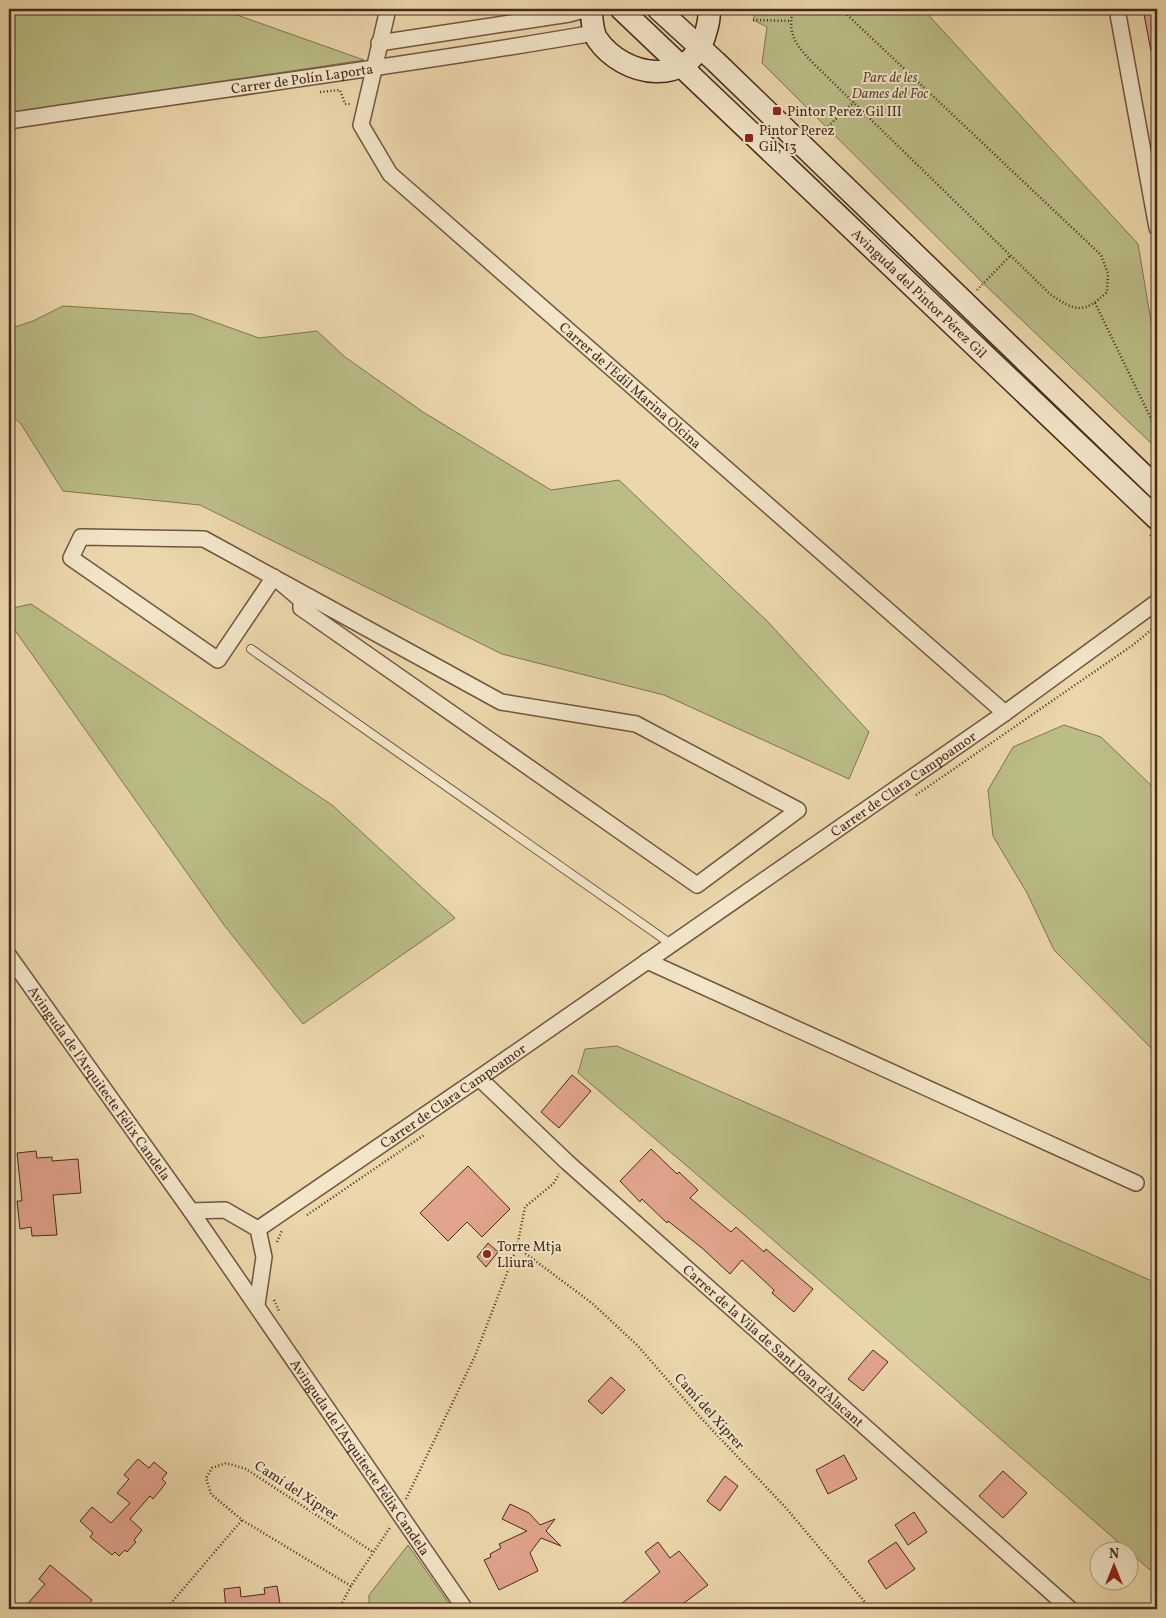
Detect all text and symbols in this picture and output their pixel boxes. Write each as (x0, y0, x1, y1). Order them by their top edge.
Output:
street label: Carrer de Polín Laporta (230, 60, 375, 100)
park label: Parc de les Dames del Foc (852, 69, 928, 104)
place label: Pintor Perez Gil III (787, 103, 902, 122)
marker: Pintor Perez Gil III (771, 105, 783, 117)
place label: Pintor Perez Gil, 13 (759, 122, 835, 157)
marker: Pintor Perez Gil, 13 (743, 132, 755, 144)
street label: Avinguda del Pintor Pérez Gil (847, 225, 990, 363)
street label: Carrer de l'Edil Marina Olcina (554, 318, 705, 454)
street label: Carrer de Clara Campoamor (827, 728, 981, 842)
street label: Avinguda de l'Arquitecte Félix Candela (23, 983, 174, 1185)
street label: Carrer de Clara Campoamor (377, 1040, 531, 1154)
place label: Torre Mtja Lliura (497, 1238, 562, 1273)
marker: Torre Mtja Lliura (481, 1248, 493, 1260)
street label: Carrer de la Vila de Sant Joan d'Alacant (678, 1261, 867, 1432)
street label: Avinguda de l'Arquitecte Félix Candela (285, 1356, 434, 1560)
street label: Camí del Xiprer (669, 1370, 748, 1454)
street label: Camí del Xiprer (250, 1457, 342, 1526)
north arrow (1088, 1540, 1138, 1590)
text: N (1109, 1545, 1119, 1564)

